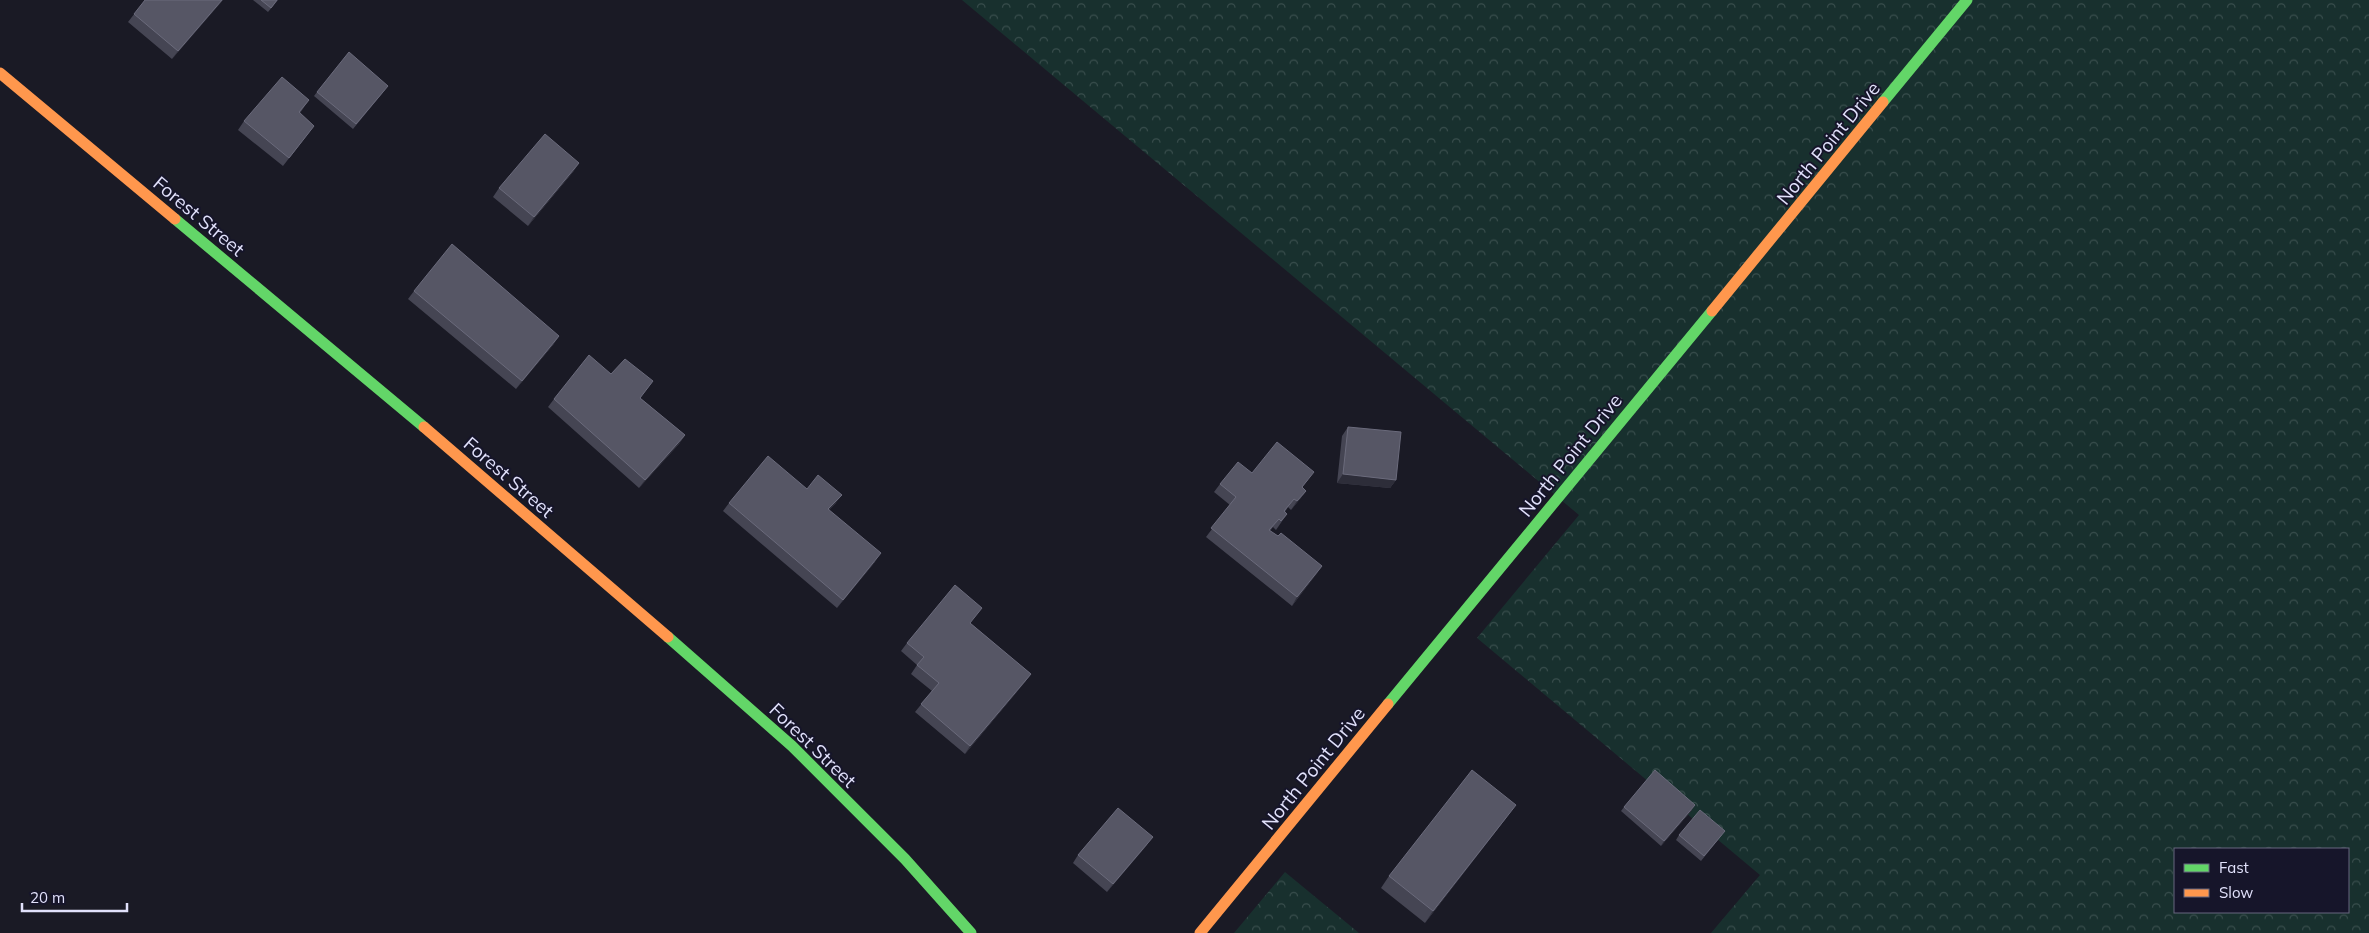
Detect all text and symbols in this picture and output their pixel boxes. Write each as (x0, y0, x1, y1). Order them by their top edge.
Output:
street label: North Point Drive (1771, 77, 1885, 209)
street label: Forest Street (148, 171, 250, 261)
street label: North Point Drive (1513, 389, 1627, 521)
street label: Forest Street (459, 431, 559, 523)
street label: Forest Street (764, 698, 862, 793)
street label: North Point Drive (1256, 702, 1370, 834)
legend (2174, 848, 2349, 913)
text: Fast (2219, 858, 2249, 877)
scale bar (22, 880, 128, 912)
text: Slow (2219, 883, 2253, 902)
text: 20 m (30, 888, 65, 907)

